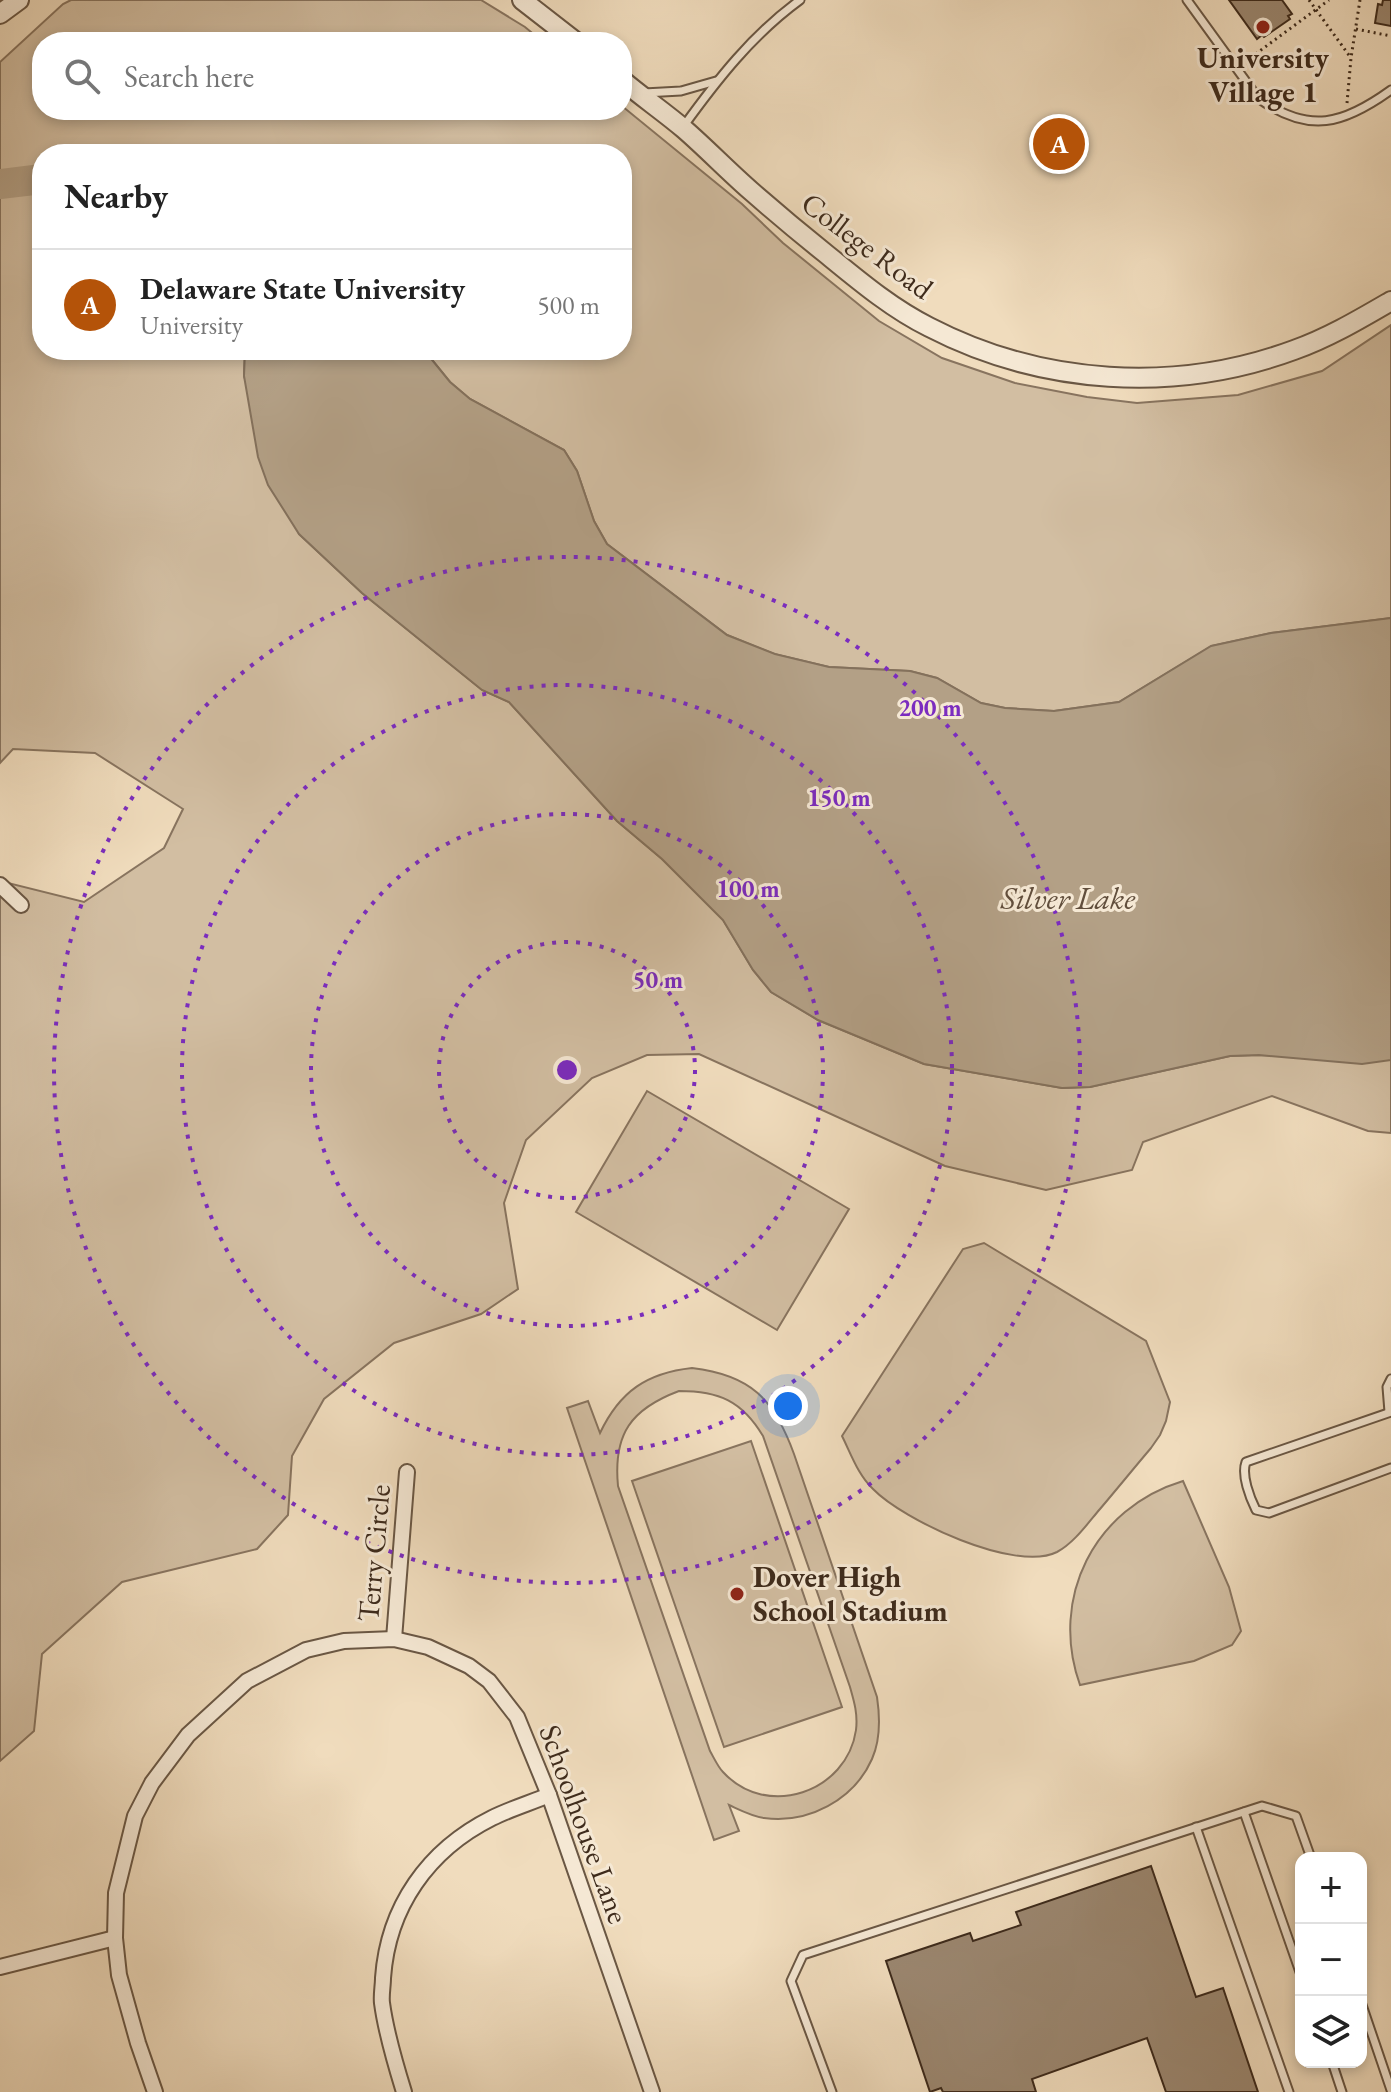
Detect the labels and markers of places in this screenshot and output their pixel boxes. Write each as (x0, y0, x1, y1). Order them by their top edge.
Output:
marker: University Village 1 (1254, 18, 1272, 36)
place label: University Village 1 (1197, 38, 1330, 111)
pin: A (1033, 114, 1085, 174)
centre of rings (553, 1056, 581, 1084)
place label: Dover High School Stadium (753, 1557, 948, 1630)
marker: Dover High School Stadium (728, 1585, 746, 1603)

